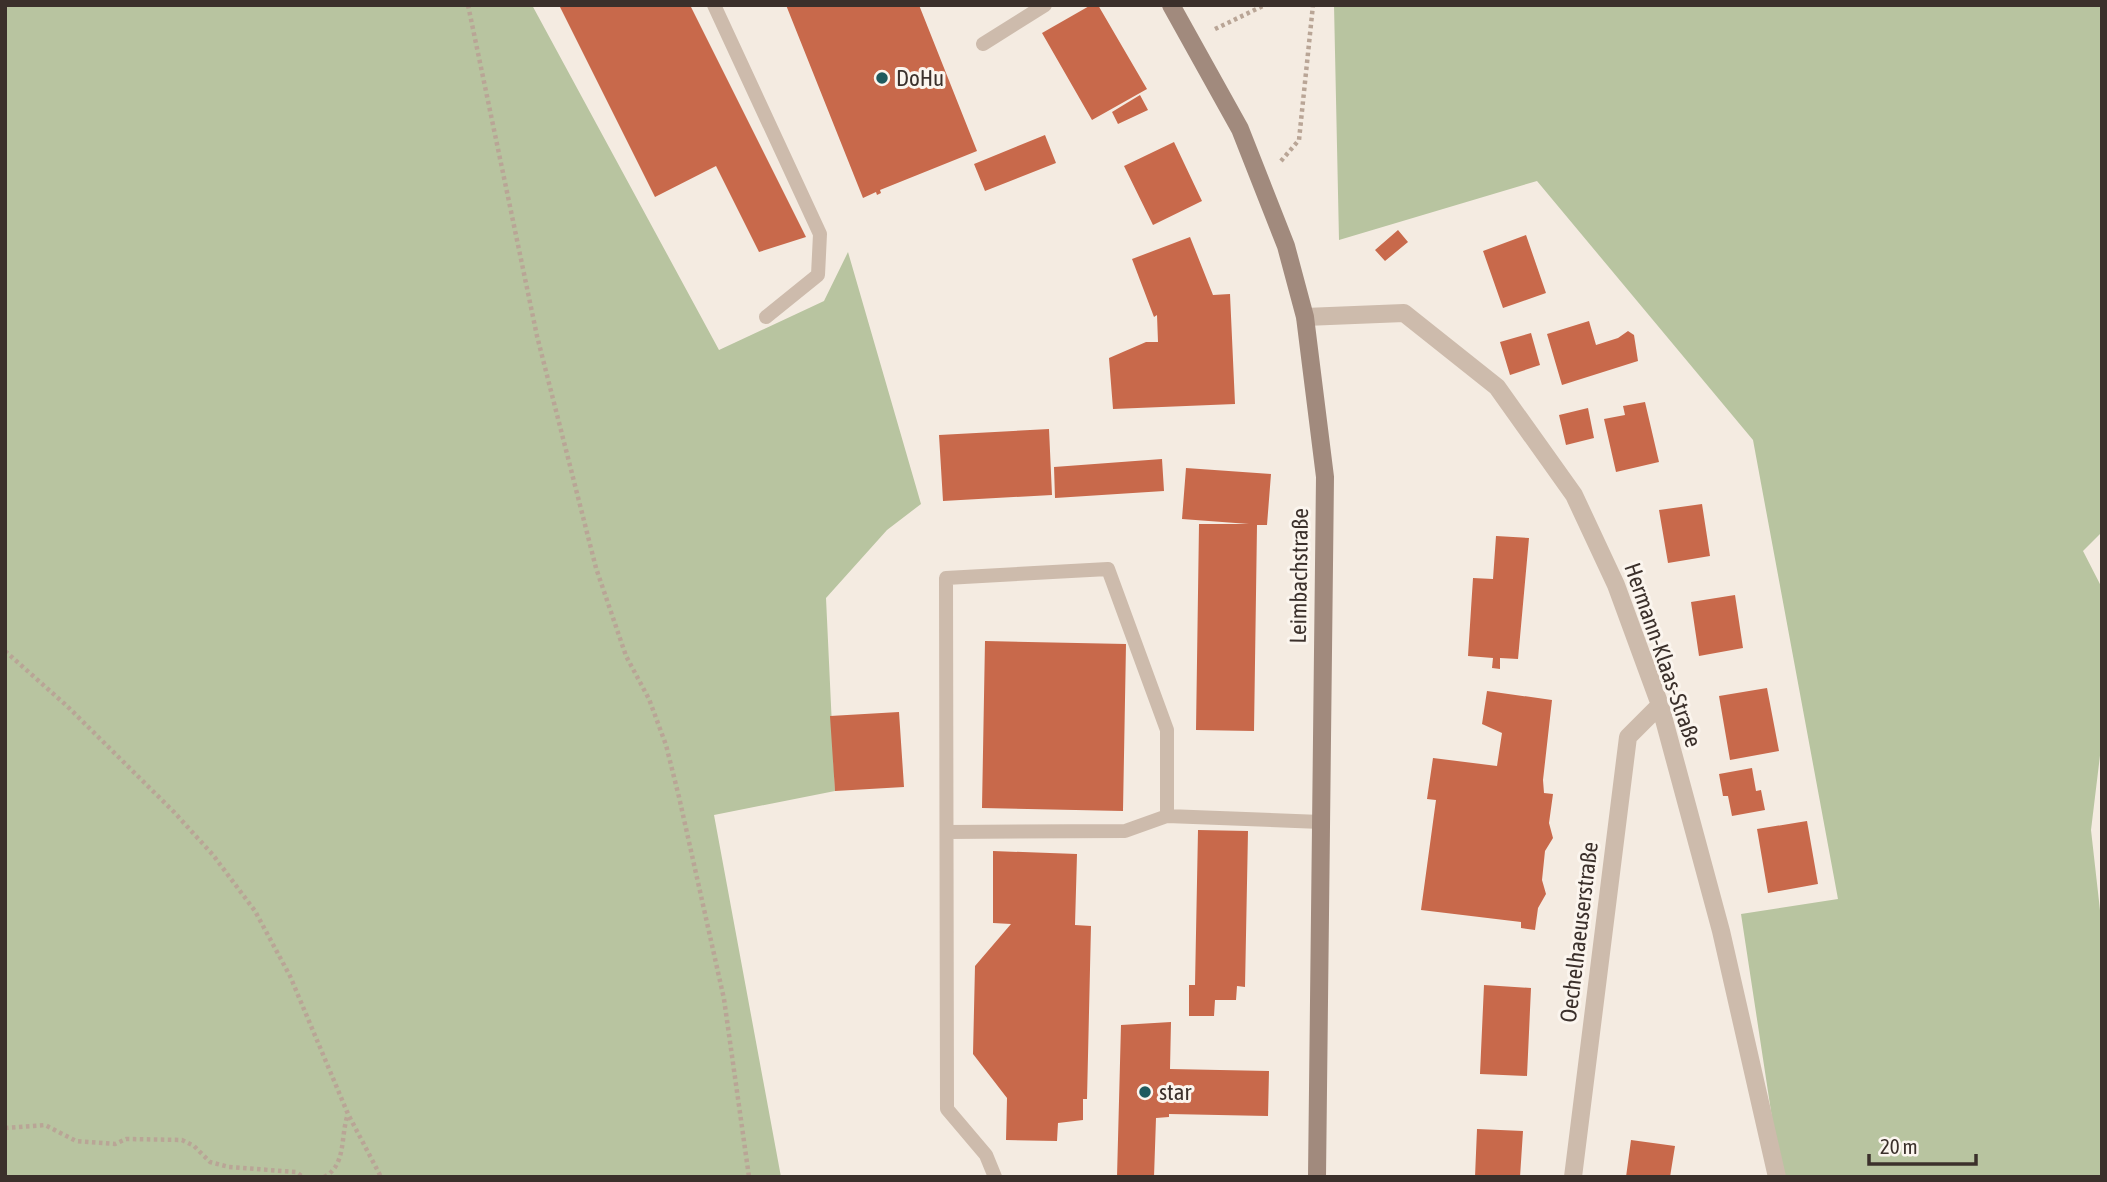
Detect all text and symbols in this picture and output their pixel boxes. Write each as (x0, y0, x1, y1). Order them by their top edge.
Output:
place label: DoHu (896, 65, 944, 91)
marker: DoHu (874, 70, 890, 86)
street label: Leimbachstraße (1285, 508, 1313, 644)
street label: Hermann-Klaas-Straße (1619, 559, 1707, 751)
street label: Oechelhaeuserstraße (1555, 840, 1603, 1024)
place label: star (1159, 1079, 1192, 1105)
marker: star (1137, 1084, 1153, 1100)
scale bar (1869, 1122, 1976, 1166)
text: 20 m (1880, 1134, 1918, 1158)

